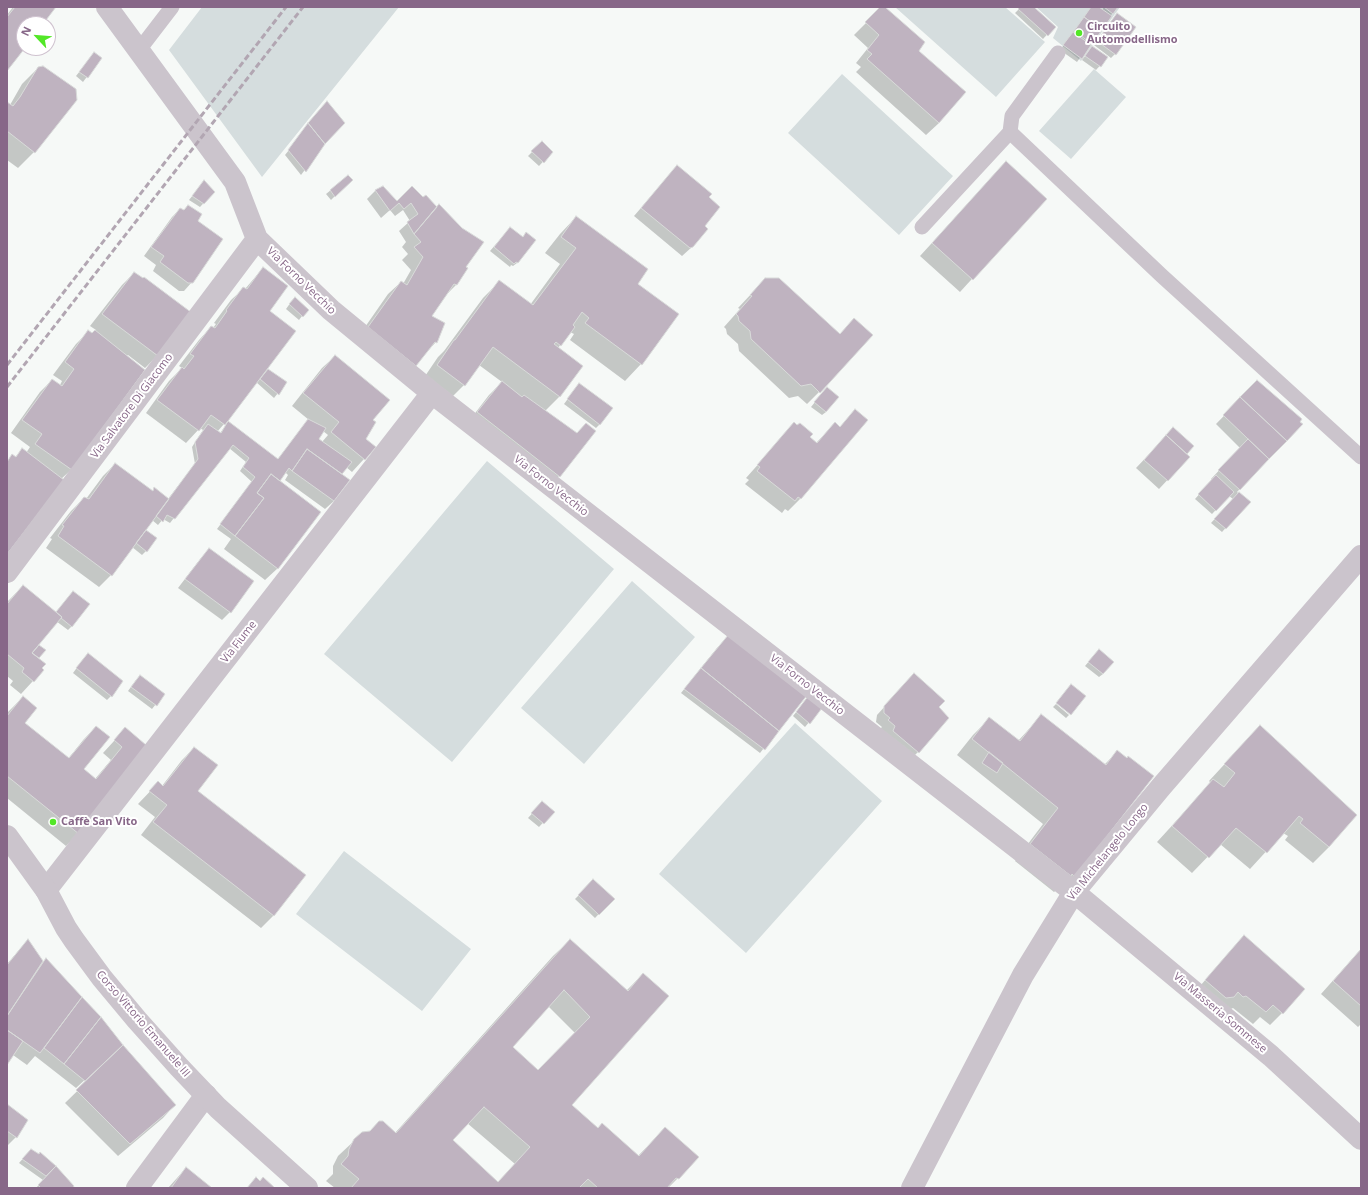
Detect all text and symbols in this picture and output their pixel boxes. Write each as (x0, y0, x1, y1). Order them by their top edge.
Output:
north arrow (16, 16, 56, 56)
place label: Circuito Automodellismo (1087, 20, 1178, 46)
text: N (17, 24, 34, 38)
marker: Circuito Automodellismo (1074, 28, 1084, 38)
street label: Via Forno Vecchio (264, 245, 338, 317)
street label: Via Salvatore Di Giacomo (88, 351, 176, 461)
street label: Via Forno Vecchio (511, 453, 591, 519)
street label: Via Fiume (218, 618, 260, 666)
street label: Via Forno Vecchio (767, 652, 847, 718)
street label: Via Michelangelo Longo (1065, 801, 1151, 903)
place label: Caffè San Vito (61, 815, 137, 829)
marker: Caffè San Vito (48, 817, 58, 827)
street label: Corso Vittorio Emanuele III (93, 968, 193, 1080)
street label: Via Masseria Sommese (1171, 970, 1269, 1056)

